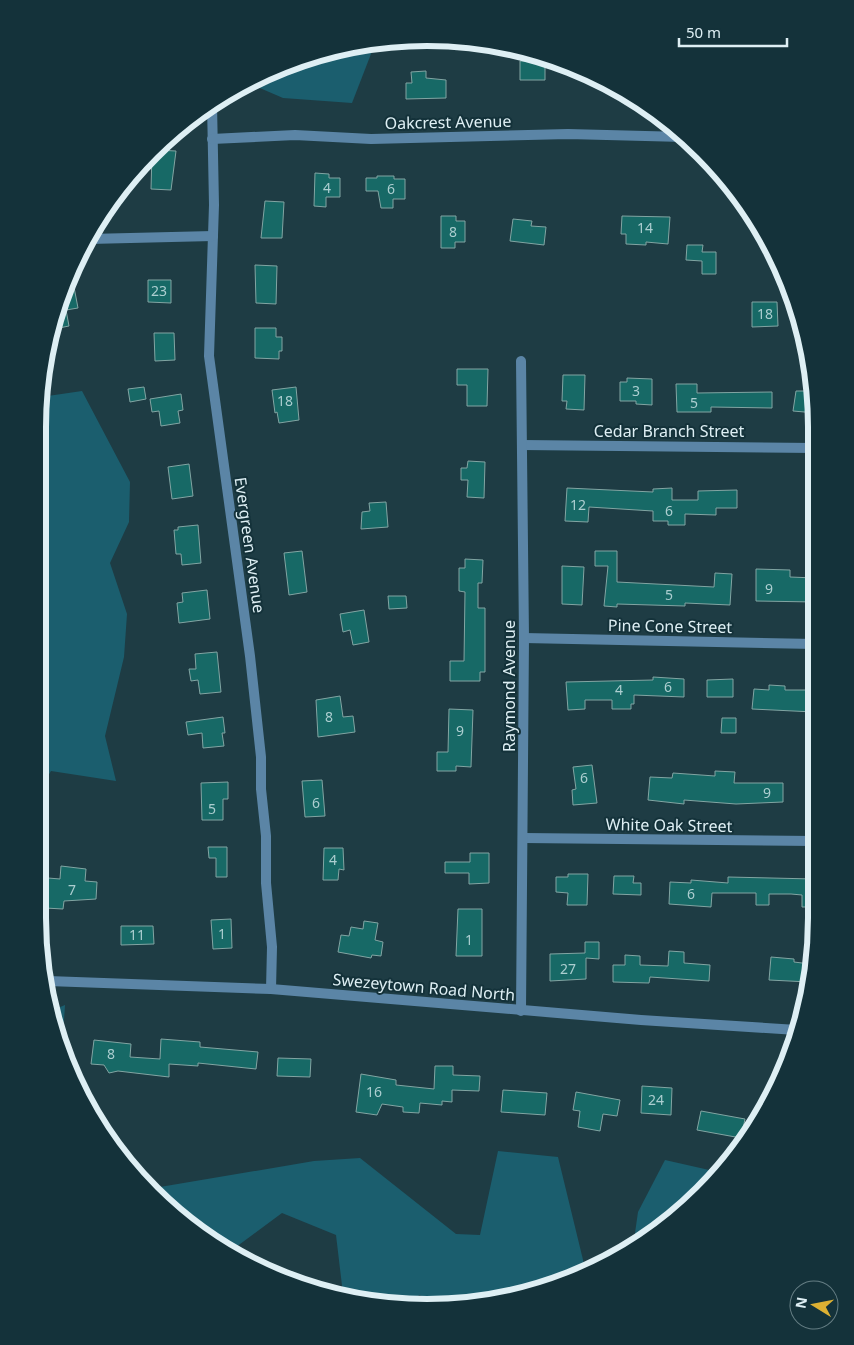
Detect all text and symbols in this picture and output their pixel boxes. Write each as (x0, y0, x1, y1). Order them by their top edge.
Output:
scale bar (679, 15, 786, 47)
text: 50 m (686, 22, 721, 42)
street label: Oakcrest Avenue (384, 110, 512, 134)
house number: 4 (323, 178, 331, 197)
house number: 6 (387, 179, 395, 198)
house number: 14 (637, 218, 653, 237)
house number: 8 (449, 222, 457, 241)
house number: 23 (151, 281, 167, 300)
house number: 18 (757, 304, 773, 323)
house number: 3 (632, 381, 640, 400)
house number: 18 (277, 391, 293, 410)
house number: 5 (690, 393, 698, 412)
street label: Cedar Branch Street (594, 420, 745, 442)
street label: Evergreen Avenue (230, 476, 270, 614)
house number: 12 (570, 495, 586, 514)
house number: 6 (665, 501, 673, 520)
house number: 9 (765, 579, 773, 598)
house number: 5 (665, 585, 673, 604)
street label: Pine Cone Street (608, 614, 733, 638)
street label: Raymond Avenue (498, 620, 520, 752)
house number: 6 (664, 677, 672, 696)
house number: 4 (615, 680, 623, 699)
house number: 8 (325, 707, 333, 726)
house number: 9 (456, 721, 464, 740)
house number: 6 (580, 768, 588, 787)
house number: 9 (763, 783, 771, 802)
house number: 6 (312, 793, 320, 812)
house number: 5 (208, 799, 216, 818)
street label: White Oak Street (605, 813, 733, 837)
house number: 4 (329, 850, 337, 869)
house number: 7 (68, 880, 76, 899)
house number: 6 (687, 884, 695, 903)
house number: 1 (218, 924, 226, 943)
house number: 11 (129, 925, 145, 944)
house number: 1 (465, 930, 473, 949)
house number: 27 (560, 959, 576, 978)
street label: Swezeytown Road North (332, 968, 516, 1006)
house number: 8 (107, 1044, 115, 1063)
house number: 16 (366, 1082, 382, 1101)
house number: 24 (648, 1090, 664, 1109)
north arrow (789, 1280, 839, 1330)
text: N (790, 1295, 811, 1310)

